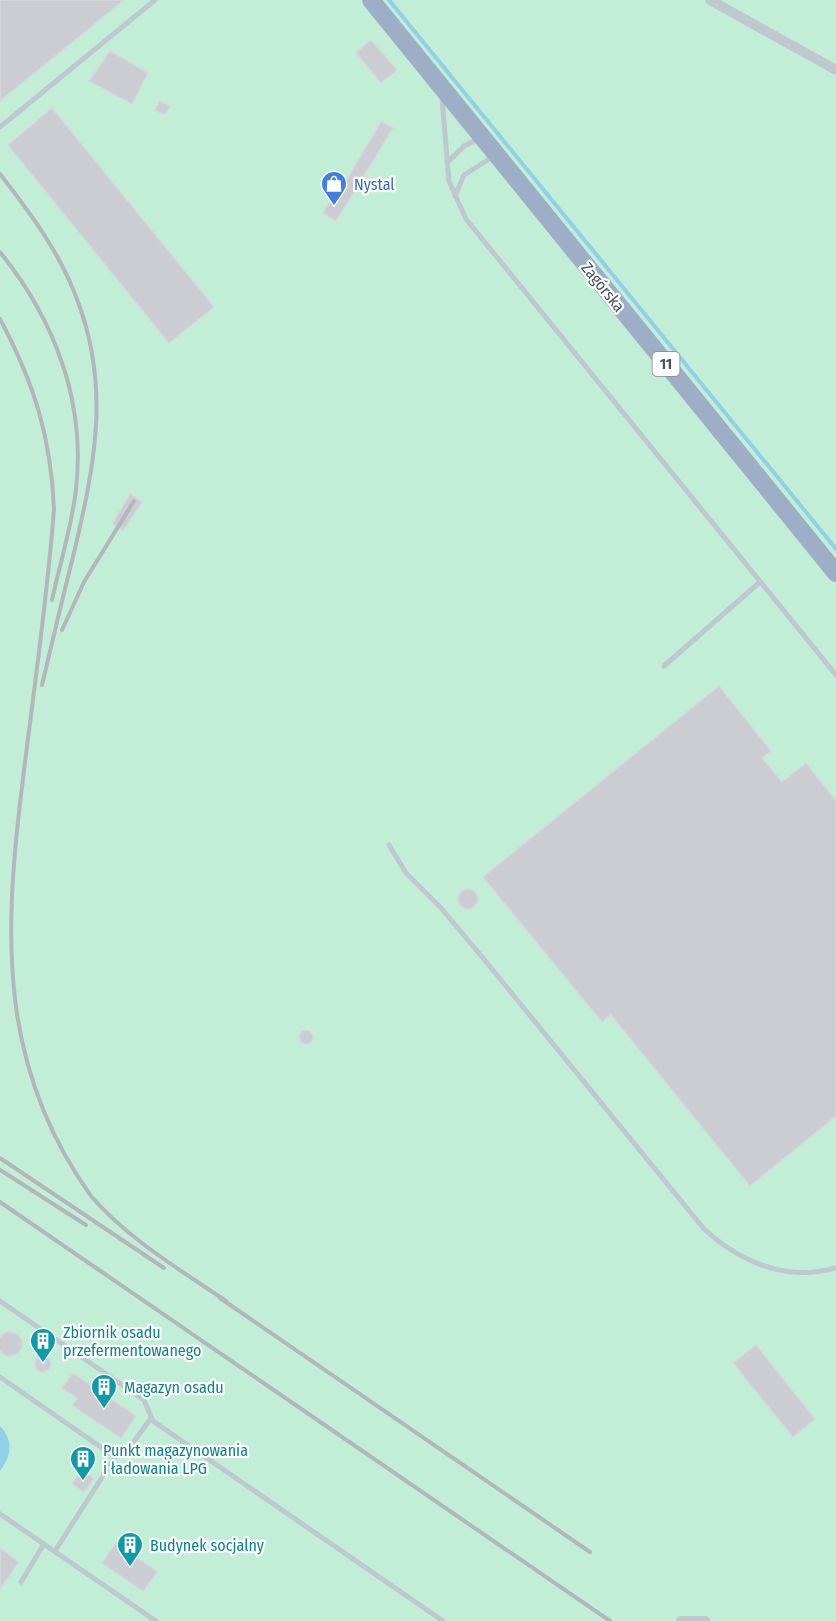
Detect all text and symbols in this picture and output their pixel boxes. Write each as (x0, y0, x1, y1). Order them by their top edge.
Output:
shop icon: Nystal (319, 169, 349, 207)
place label: Nystal (354, 175, 395, 194)
street label: Zagórska (577, 259, 629, 316)
road number: 11 (652, 352, 680, 376)
place label: Zbiornik osadu przefermentowanego (63, 1323, 201, 1360)
building icon: Zbiornik osadu przefermentowanego (28, 1326, 58, 1364)
building icon: Magazyn osadu (89, 1372, 119, 1410)
place label: Magazyn osadu (124, 1378, 224, 1397)
place label: Punkt magazynowania i ładowania LPG (103, 1441, 248, 1478)
building icon: Punkt magazynowania i ładowania LPG (68, 1444, 98, 1482)
building icon: Budynek socjalny (115, 1530, 145, 1568)
place label: Budynek socjalny (150, 1536, 265, 1555)

